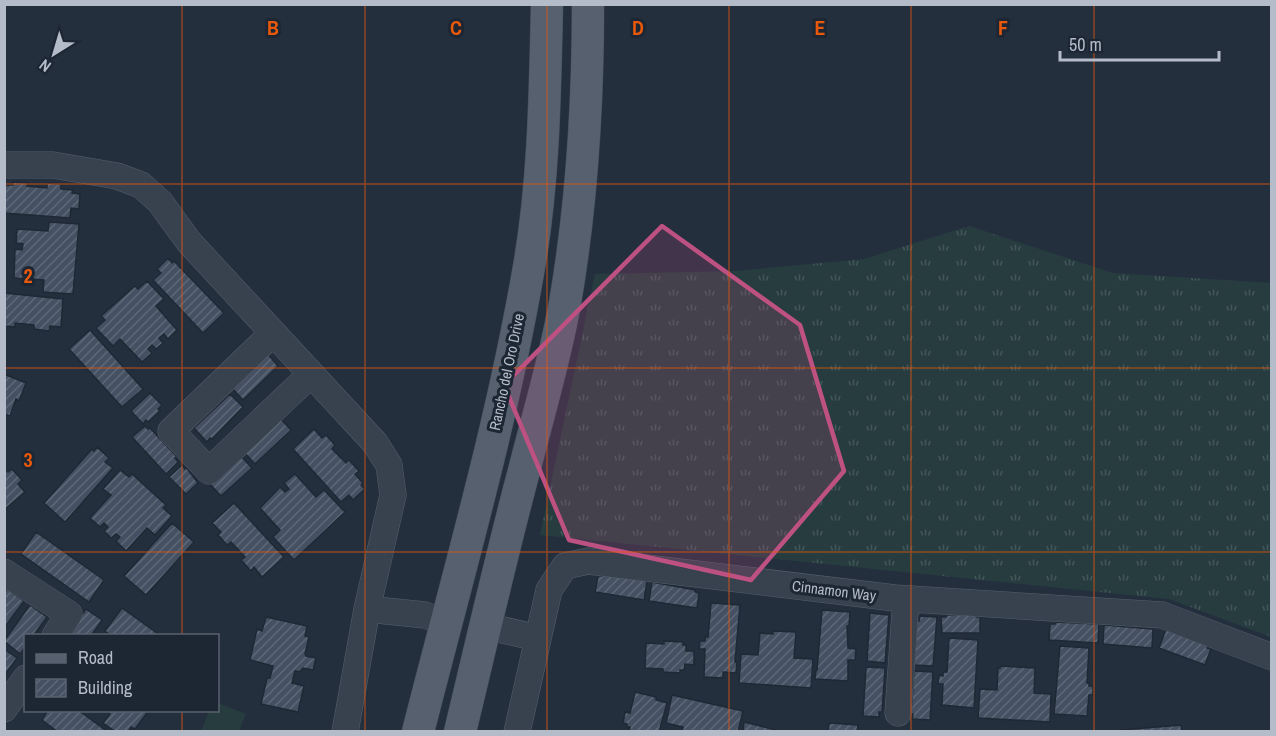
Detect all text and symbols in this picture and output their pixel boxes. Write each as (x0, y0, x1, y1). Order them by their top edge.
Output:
text: B (267, 14, 279, 41)
text: C (450, 14, 462, 41)
text: D (632, 14, 644, 41)
text: E (815, 14, 826, 41)
text: F (998, 14, 1008, 41)
north arrow (24, 24, 84, 84)
scale bar (1060, 24, 1219, 62)
text: 50 m (1069, 32, 1102, 57)
text: N (35, 54, 55, 78)
text: 2 (23, 262, 33, 289)
street label: Rancho del Oro Drive (484, 311, 529, 432)
text: 3 (23, 446, 33, 473)
street label: Cinnamon Way (791, 575, 878, 606)
legend (24, 634, 219, 712)
text: Road (78, 645, 113, 670)
text: Building (78, 675, 133, 700)

